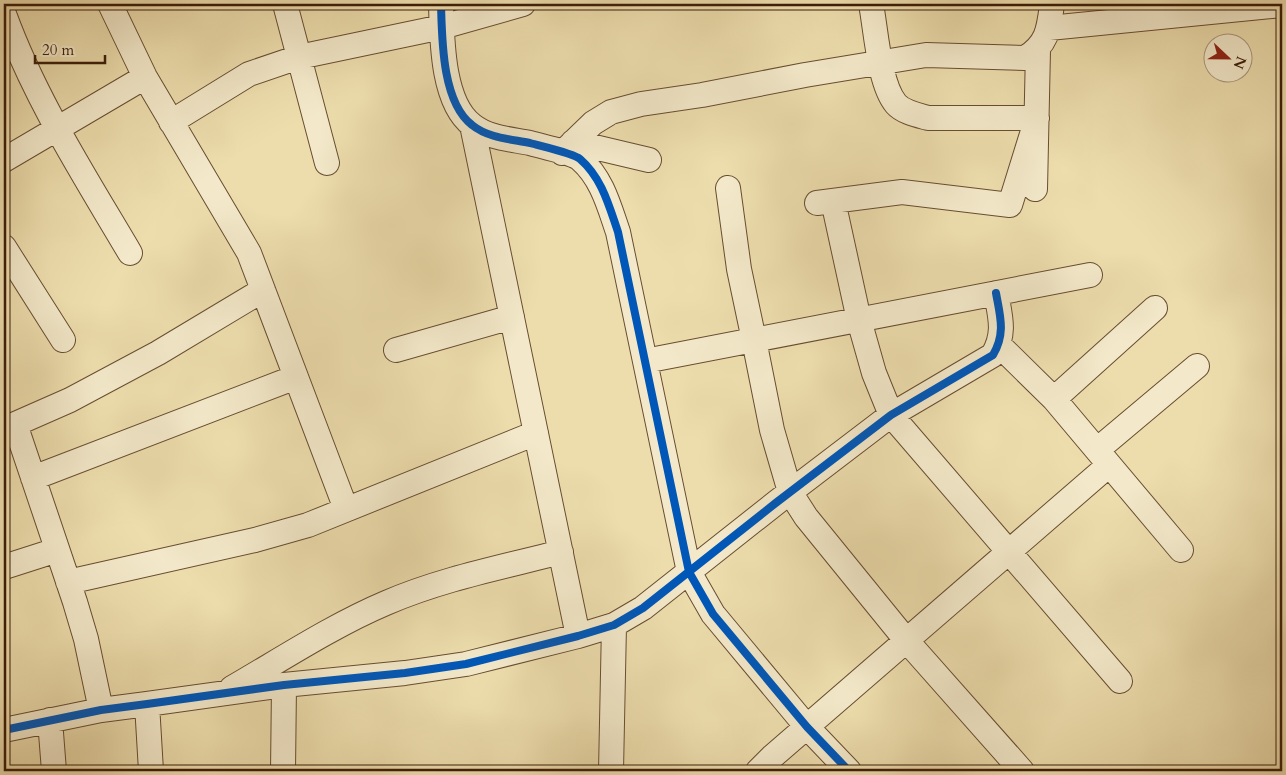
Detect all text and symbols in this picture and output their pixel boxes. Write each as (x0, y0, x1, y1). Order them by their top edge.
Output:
scale bar (35, 32, 105, 64)
north arrow (1204, 32, 1254, 82)
text: 20 m (42, 40, 74, 60)
text: N (1229, 53, 1251, 72)

